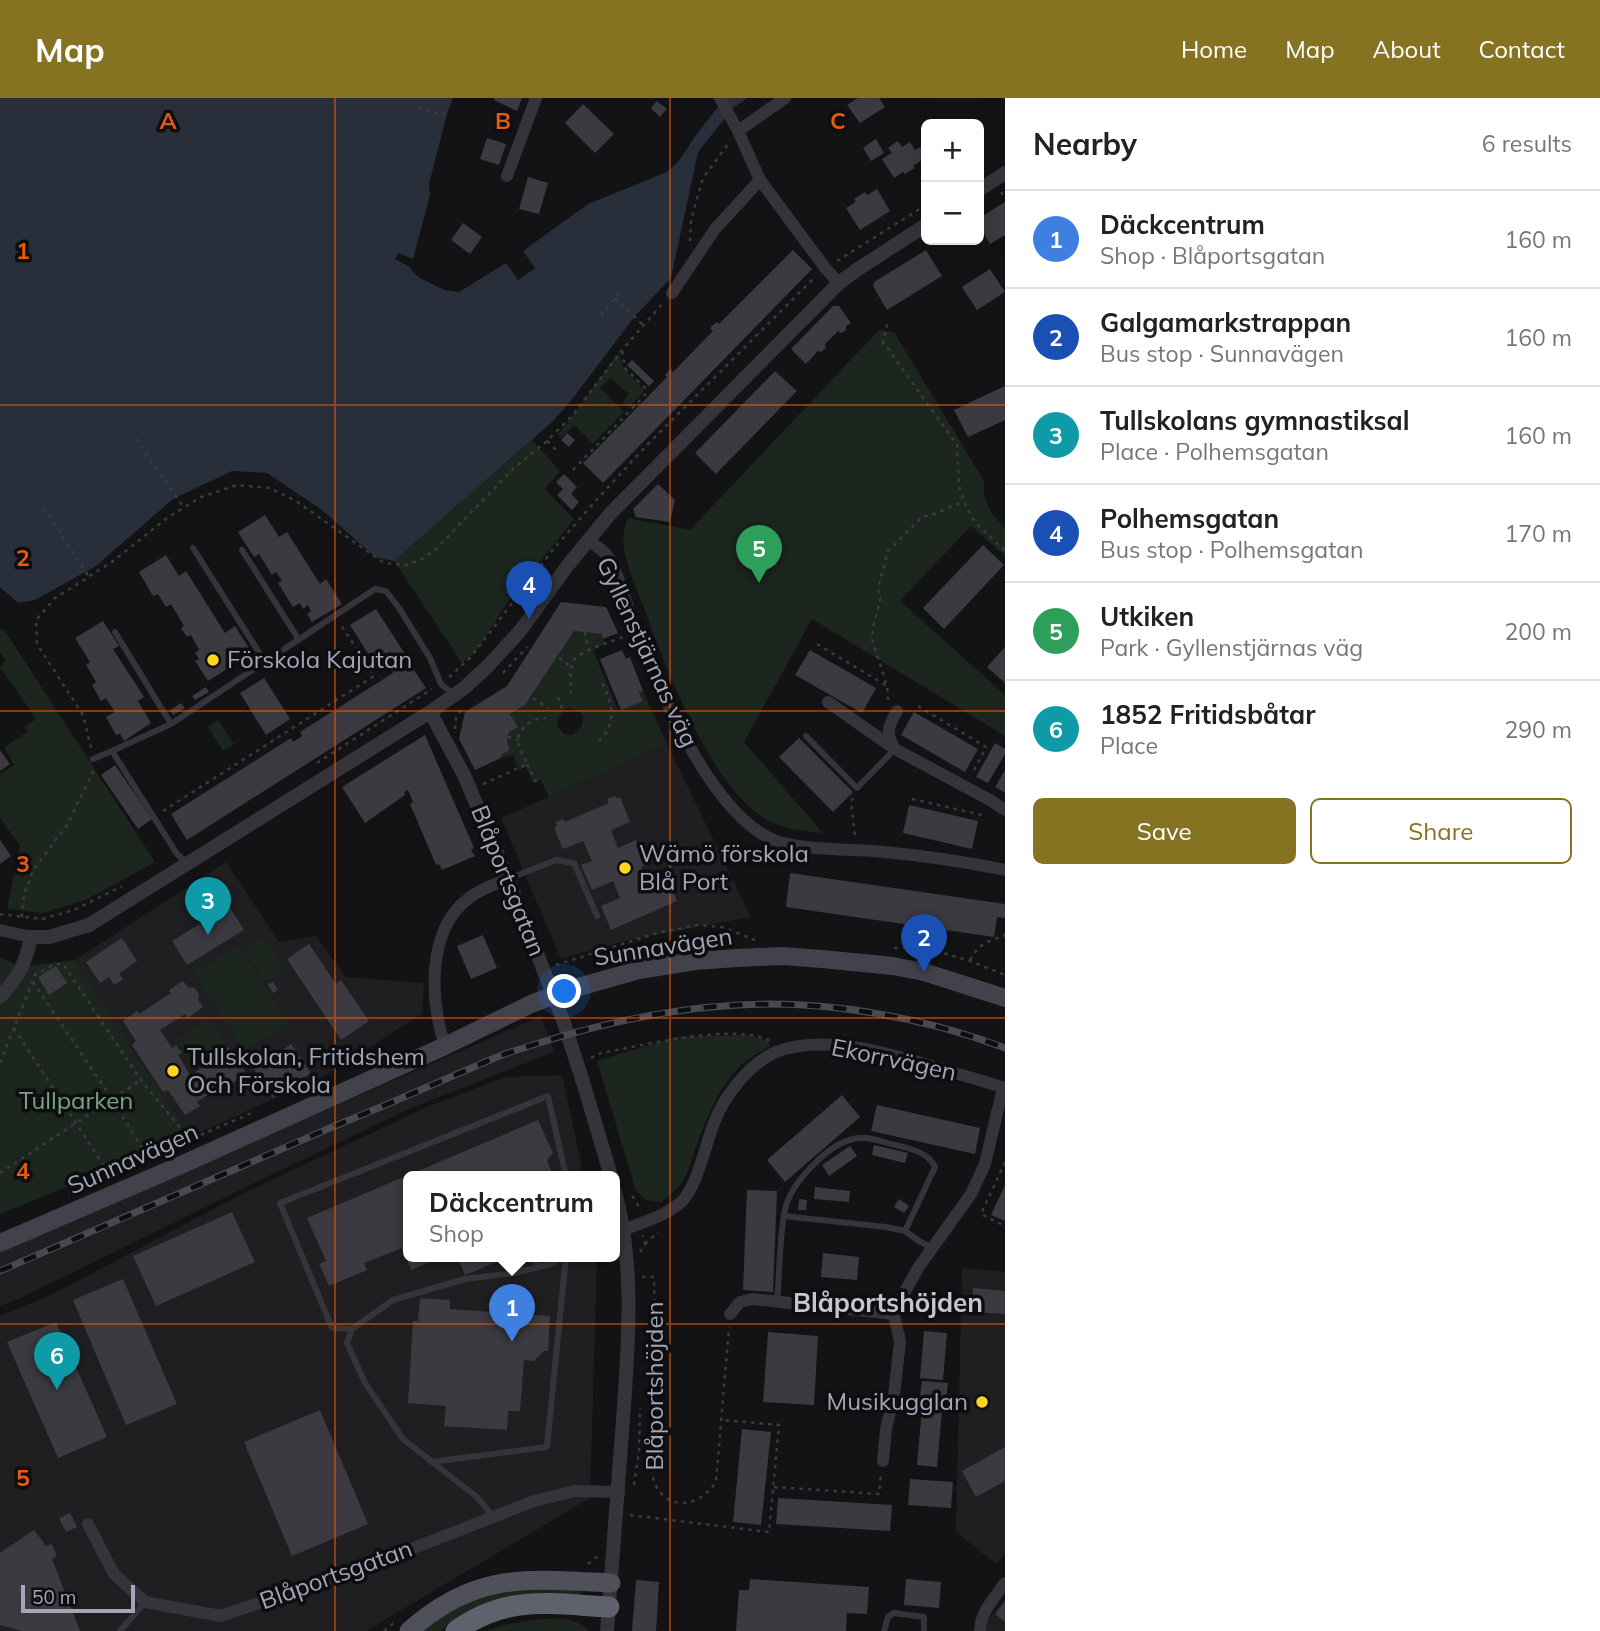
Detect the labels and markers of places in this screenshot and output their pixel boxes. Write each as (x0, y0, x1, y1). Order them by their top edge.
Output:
pin: 5 (736, 525, 782, 583)
pin: 4 (506, 561, 552, 619)
place label: Förskola Kajutan (227, 644, 412, 674)
marker: Förskola Kajutan (205, 652, 221, 668)
place label: Wämö förskola Blå Port (639, 838, 809, 896)
marker: Wämö förskola Blå Port (617, 860, 633, 876)
pin: 3 (185, 877, 231, 935)
pin: 2 (901, 914, 947, 972)
place label: Tullskolan, Fritidshem Och Förskola (187, 1041, 425, 1099)
marker: Tullskolan, Fritidshem Och Förskola (165, 1063, 181, 1079)
pin: 1 (489, 1284, 535, 1342)
pin: 6 (34, 1332, 80, 1390)
place label: Musikugglan (827, 1386, 968, 1416)
marker: Musikugglan (974, 1394, 990, 1410)

